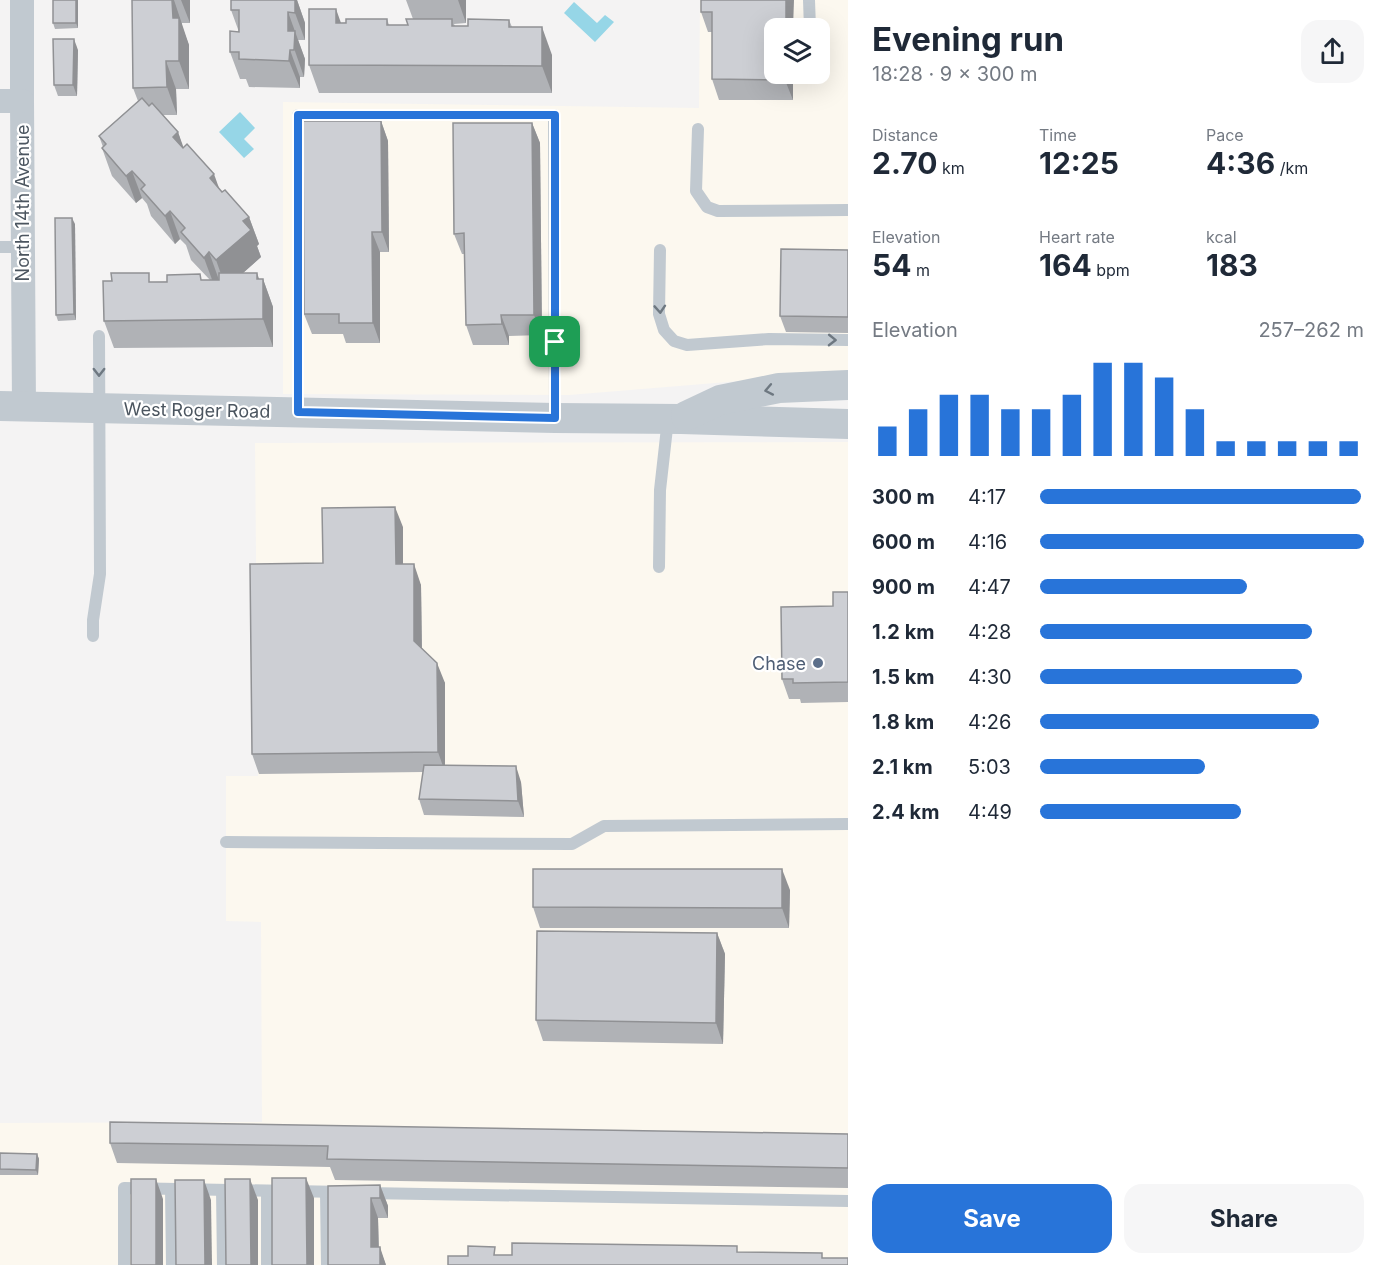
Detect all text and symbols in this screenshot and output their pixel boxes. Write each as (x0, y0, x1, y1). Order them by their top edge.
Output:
map controls (764, 18, 830, 84)
button: layers (764, 18, 830, 84)
text: Evening run (872, 19, 1064, 59)
button: share (1301, 20, 1364, 83)
text: 18:28 · 9 × 300 m (872, 62, 1037, 86)
street label: North 14th Avenue (12, 125, 33, 281)
text: Distance (872, 125, 938, 145)
text: Time (1039, 125, 1077, 145)
text: Pace (1206, 125, 1244, 145)
text: 2.70 (872, 145, 937, 181)
text: 12:25 (1039, 145, 1119, 181)
text: 4:36 (1206, 145, 1275, 181)
text: km (937, 158, 965, 178)
text: /km (1275, 158, 1308, 178)
text: Elevation (872, 227, 941, 247)
text: Heart rate (1039, 227, 1115, 247)
text: kcal (1206, 227, 1237, 247)
text: 54 (872, 247, 911, 283)
text: 164 (1039, 247, 1092, 283)
text: 183 (1206, 247, 1258, 283)
text: m (911, 260, 930, 280)
text: bpm (1092, 260, 1130, 280)
one-way arrow (653, 304, 666, 313)
pin (529, 316, 580, 367)
text: Elevation (872, 318, 958, 342)
text: 257–262 m (1258, 318, 1364, 342)
icon: arrive (538, 325, 571, 358)
one-way arrow (827, 333, 836, 346)
one-way arrow (93, 367, 105, 376)
one-way arrow (764, 383, 774, 396)
street label: West Roger Road (123, 398, 271, 422)
text: 300 m (872, 485, 935, 509)
text: 4:17 (968, 485, 1006, 509)
text: 600 m (872, 530, 935, 554)
text: 4:16 (968, 530, 1007, 554)
text: 900 m (872, 575, 935, 599)
text: 4:47 (968, 575, 1011, 599)
text: 1.2 km (872, 620, 935, 644)
text: 4:28 (968, 620, 1011, 644)
place label: Chase (752, 653, 806, 674)
marker: Chase (811, 656, 825, 670)
text: 1.5 km (872, 665, 935, 689)
text: 4:30 (968, 665, 1012, 689)
text: 1.8 km (872, 710, 934, 734)
text: 4:26 (968, 710, 1011, 734)
text: 2.1 km (872, 755, 933, 779)
text: 5:03 (968, 755, 1011, 779)
text: 2.4 km (872, 800, 939, 824)
text: 4:49 (968, 800, 1012, 824)
button: Save (872, 1184, 1112, 1253)
button: Share (1124, 1184, 1364, 1253)

